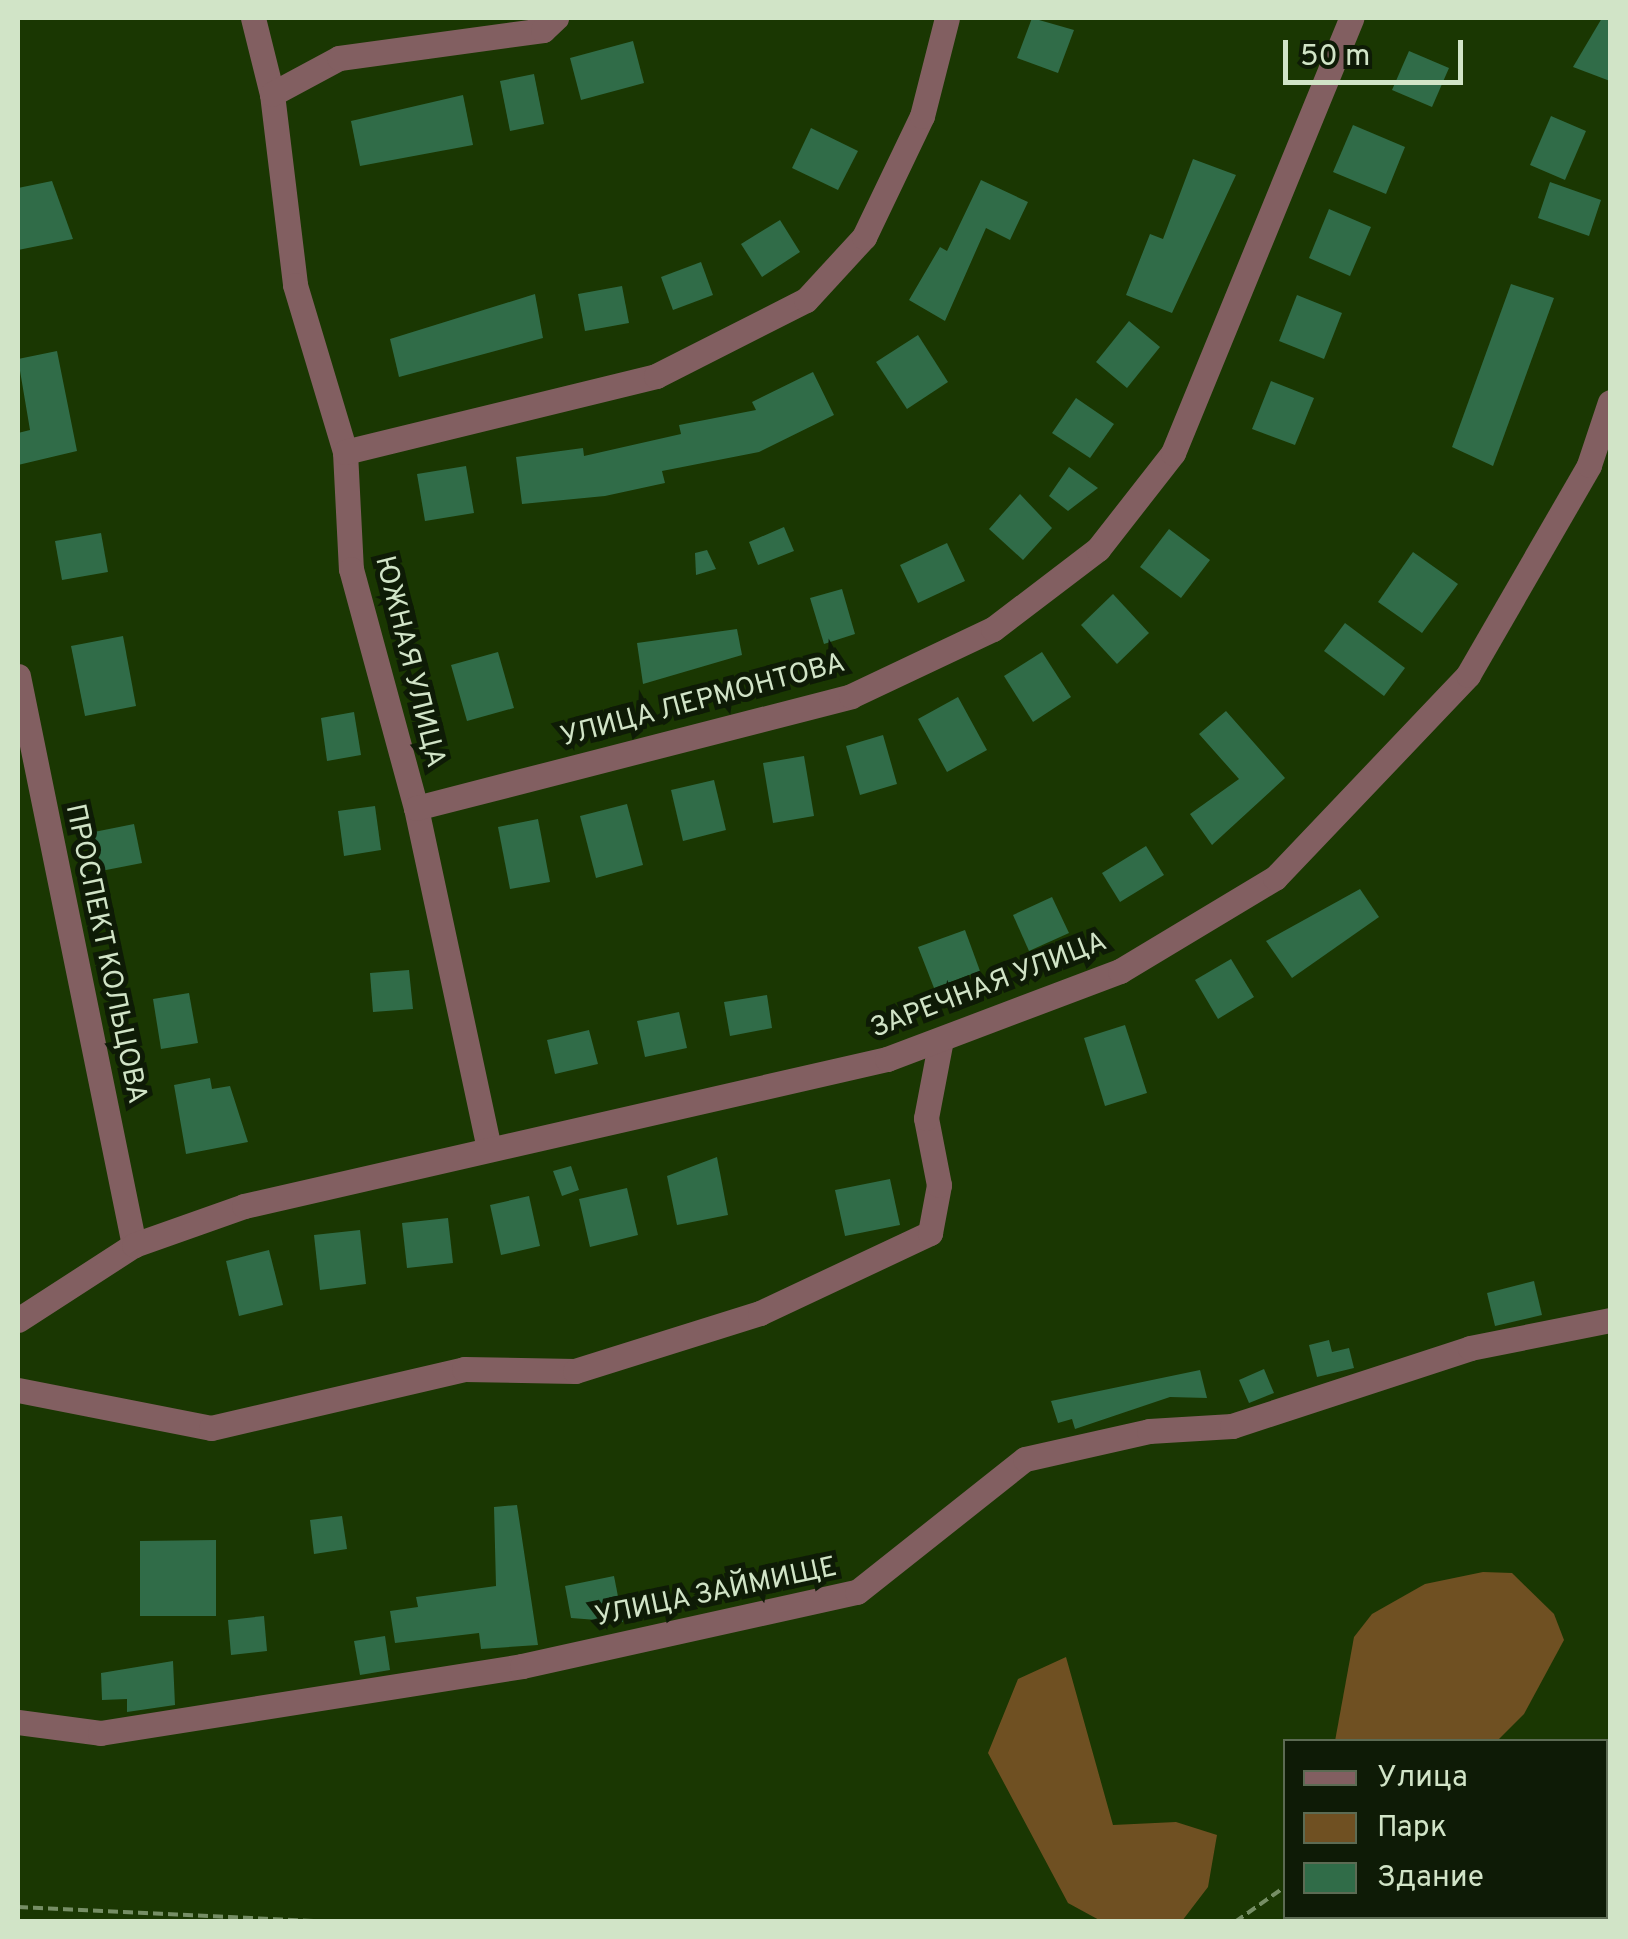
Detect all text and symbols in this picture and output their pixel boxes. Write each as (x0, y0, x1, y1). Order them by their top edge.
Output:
scale bar (1288, 20, 1468, 82)
text: 50 m (1300, 39, 1370, 76)
street label: ЮЖНАЯ УЛИЦА (366, 553, 452, 771)
street label: УЛИЦА ЛЕРМОНТОВА (557, 647, 849, 755)
street label: ПРОСПЕКТ КОЛЬЦОВА (57, 800, 153, 1108)
street label: ЗАРЕЧНАЯ УЛИЦА (866, 925, 1112, 1047)
street label: УЛИЦА ЗАЙМИЩЕ (591, 1551, 841, 1635)
legend (1283, 1739, 1608, 1919)
text: Улица (1377, 1760, 1468, 1797)
text: Парк (1377, 1810, 1447, 1847)
text: Здание (1377, 1860, 1484, 1897)

